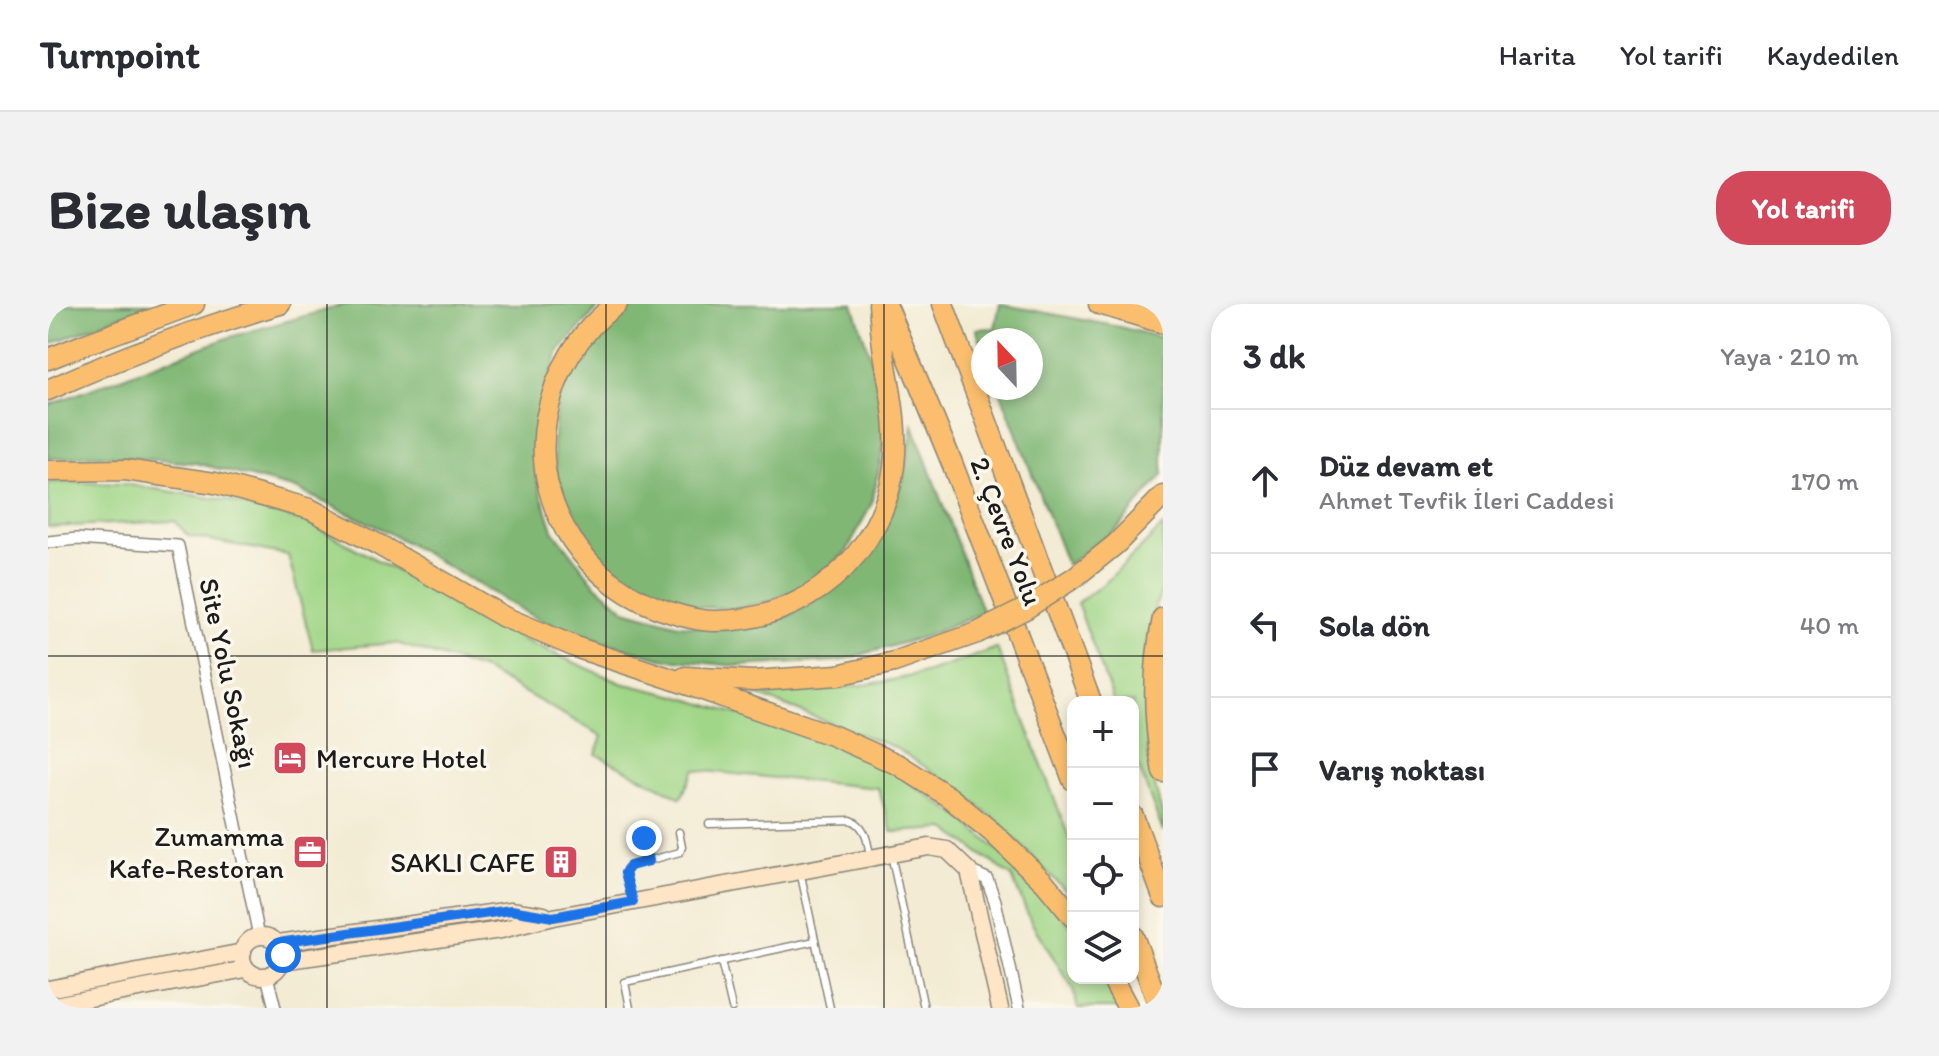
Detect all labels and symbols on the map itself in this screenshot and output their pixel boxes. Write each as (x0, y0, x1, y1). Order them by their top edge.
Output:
north arrow (971, 328, 1043, 400)
street label: 2. Çevre Yolu (963, 452, 1051, 610)
street label: Site Yolu Sokağı (192, 575, 266, 771)
hotel icon: Mercure Hotel (271, 739, 309, 777)
place label: Mercure Hotel (316, 741, 487, 775)
place label: Zumamma Kafe-Restoran (109, 819, 284, 885)
route end (626, 820, 662, 856)
office icon: Zumamma Kafe-Restoran (291, 833, 329, 871)
building icon: SAKLI CAFE (542, 843, 580, 881)
place label: SAKLI CAFE (390, 845, 535, 879)
route start (265, 937, 301, 973)

